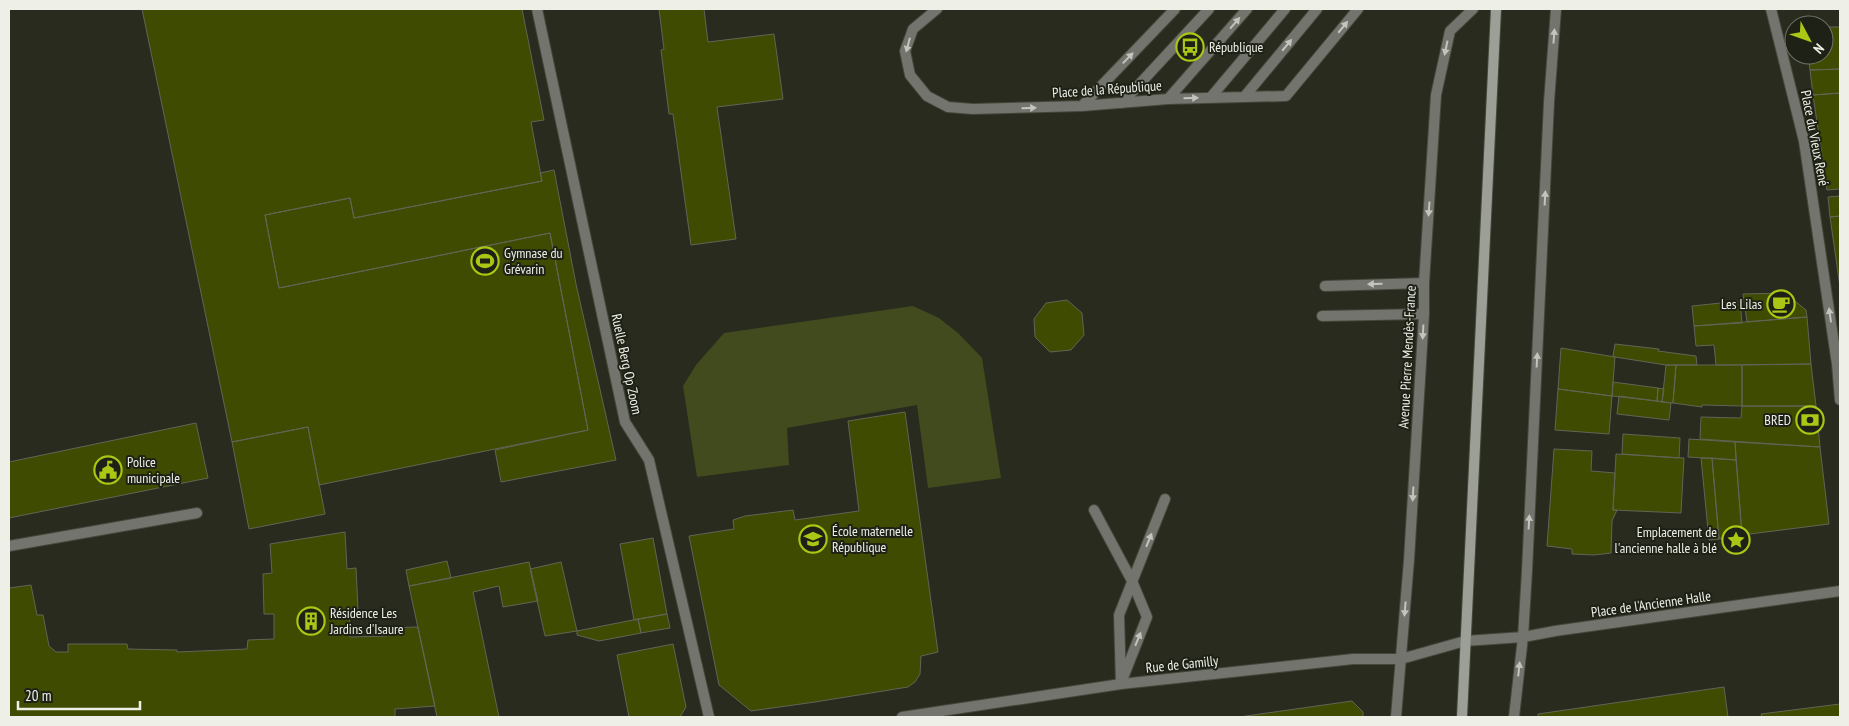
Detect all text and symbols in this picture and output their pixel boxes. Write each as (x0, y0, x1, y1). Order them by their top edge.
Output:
north arrow (1784, 15, 1834, 65)
one-way arrow (1229, 16, 1240, 29)
one-way arrow (1337, 21, 1348, 34)
one-way arrow (1550, 27, 1558, 43)
bus stop icon: République (1175, 32, 1205, 62)
one-way arrow (904, 38, 912, 53)
place label: République (1209, 38, 1264, 56)
one-way arrow (1282, 39, 1293, 52)
one-way arrow (1442, 40, 1450, 55)
text: N (1810, 40, 1828, 57)
one-way arrow (1121, 52, 1133, 64)
street label: Place de la République (1052, 76, 1163, 102)
street label: Place du Vieux René (1797, 89, 1833, 188)
one-way arrow (1183, 94, 1199, 102)
one-way arrow (1021, 103, 1037, 111)
one-way arrow (1541, 189, 1549, 205)
one-way arrow (1424, 201, 1432, 217)
place label: Gymnase du Grévarin (504, 244, 563, 278)
sports icon: Gymnase du Grévarin (470, 246, 500, 276)
one-way arrow (1367, 280, 1383, 288)
street label: Avenue Pierre Mendès-France (1394, 285, 1420, 429)
cafe icon: Les Lilas (1766, 289, 1796, 319)
place label: Les Lilas (1721, 295, 1762, 313)
one-way arrow (1826, 307, 1834, 323)
street label: Ruelle Berg Op Zoom (608, 312, 646, 416)
one-way arrow (1418, 324, 1426, 340)
one-way arrow (1533, 352, 1541, 368)
bank icon: BRED (1795, 405, 1825, 435)
place label: BRED (1764, 411, 1791, 429)
place label: Police municipale (127, 453, 180, 487)
public building icon: Police municipale (93, 455, 123, 485)
one-way arrow (1409, 486, 1417, 502)
one-way arrow (1526, 514, 1534, 530)
place label: École maternelle République (832, 522, 913, 556)
place label: Emplacement de l'ancienne halle à blé (1615, 523, 1717, 557)
school or university icon: École maternelle République (798, 524, 828, 554)
place icon: Emplacement de l'ancienne halle à blé (1721, 525, 1751, 555)
one-way arrow (1145, 532, 1153, 547)
street label: Place de l'Ancienne Halle (1590, 587, 1712, 621)
one-way arrow (1401, 601, 1409, 617)
place label: Résidence Les Jardins d'Isaure (329, 604, 404, 638)
building icon: Résidence Les Jardins d'Isaure (296, 606, 326, 636)
one-way arrow (1135, 632, 1143, 646)
street label: Rue de Gamilly (1145, 651, 1220, 677)
one-way arrow (1515, 661, 1523, 677)
scale bar (18, 678, 140, 710)
text: 20 m (25, 686, 51, 705)

